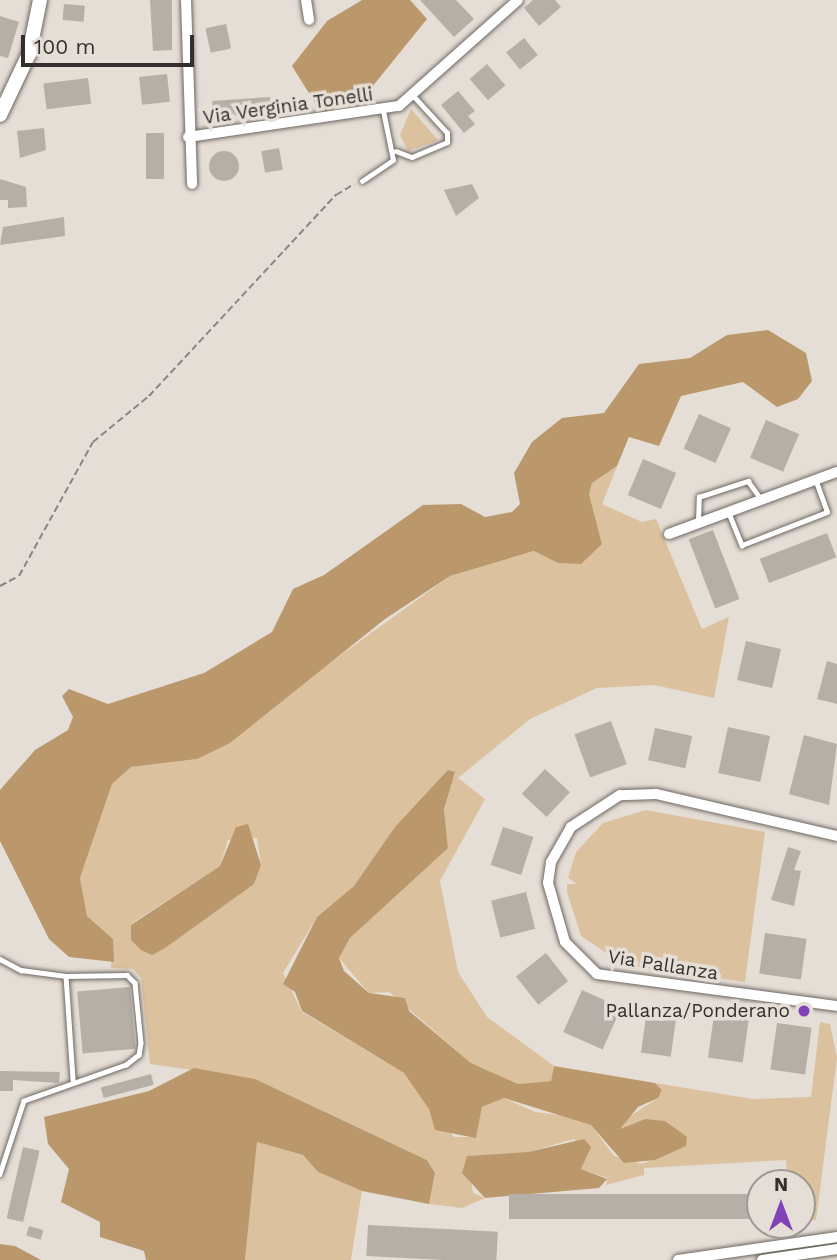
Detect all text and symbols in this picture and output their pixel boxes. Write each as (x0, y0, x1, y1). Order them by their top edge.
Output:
scale bar (24, 21, 198, 65)
text: 100 m (34, 34, 96, 59)
street label: Via Verginia Tonelli (200, 83, 376, 129)
street label: Via Pallanza (606, 945, 720, 985)
place label: Pallanza/Ponderano (605, 1000, 790, 1022)
marker: Pallanza/Ponderano (796, 1003, 812, 1019)
north arrow (746, 1169, 816, 1239)
text: N (774, 1173, 788, 1196)

